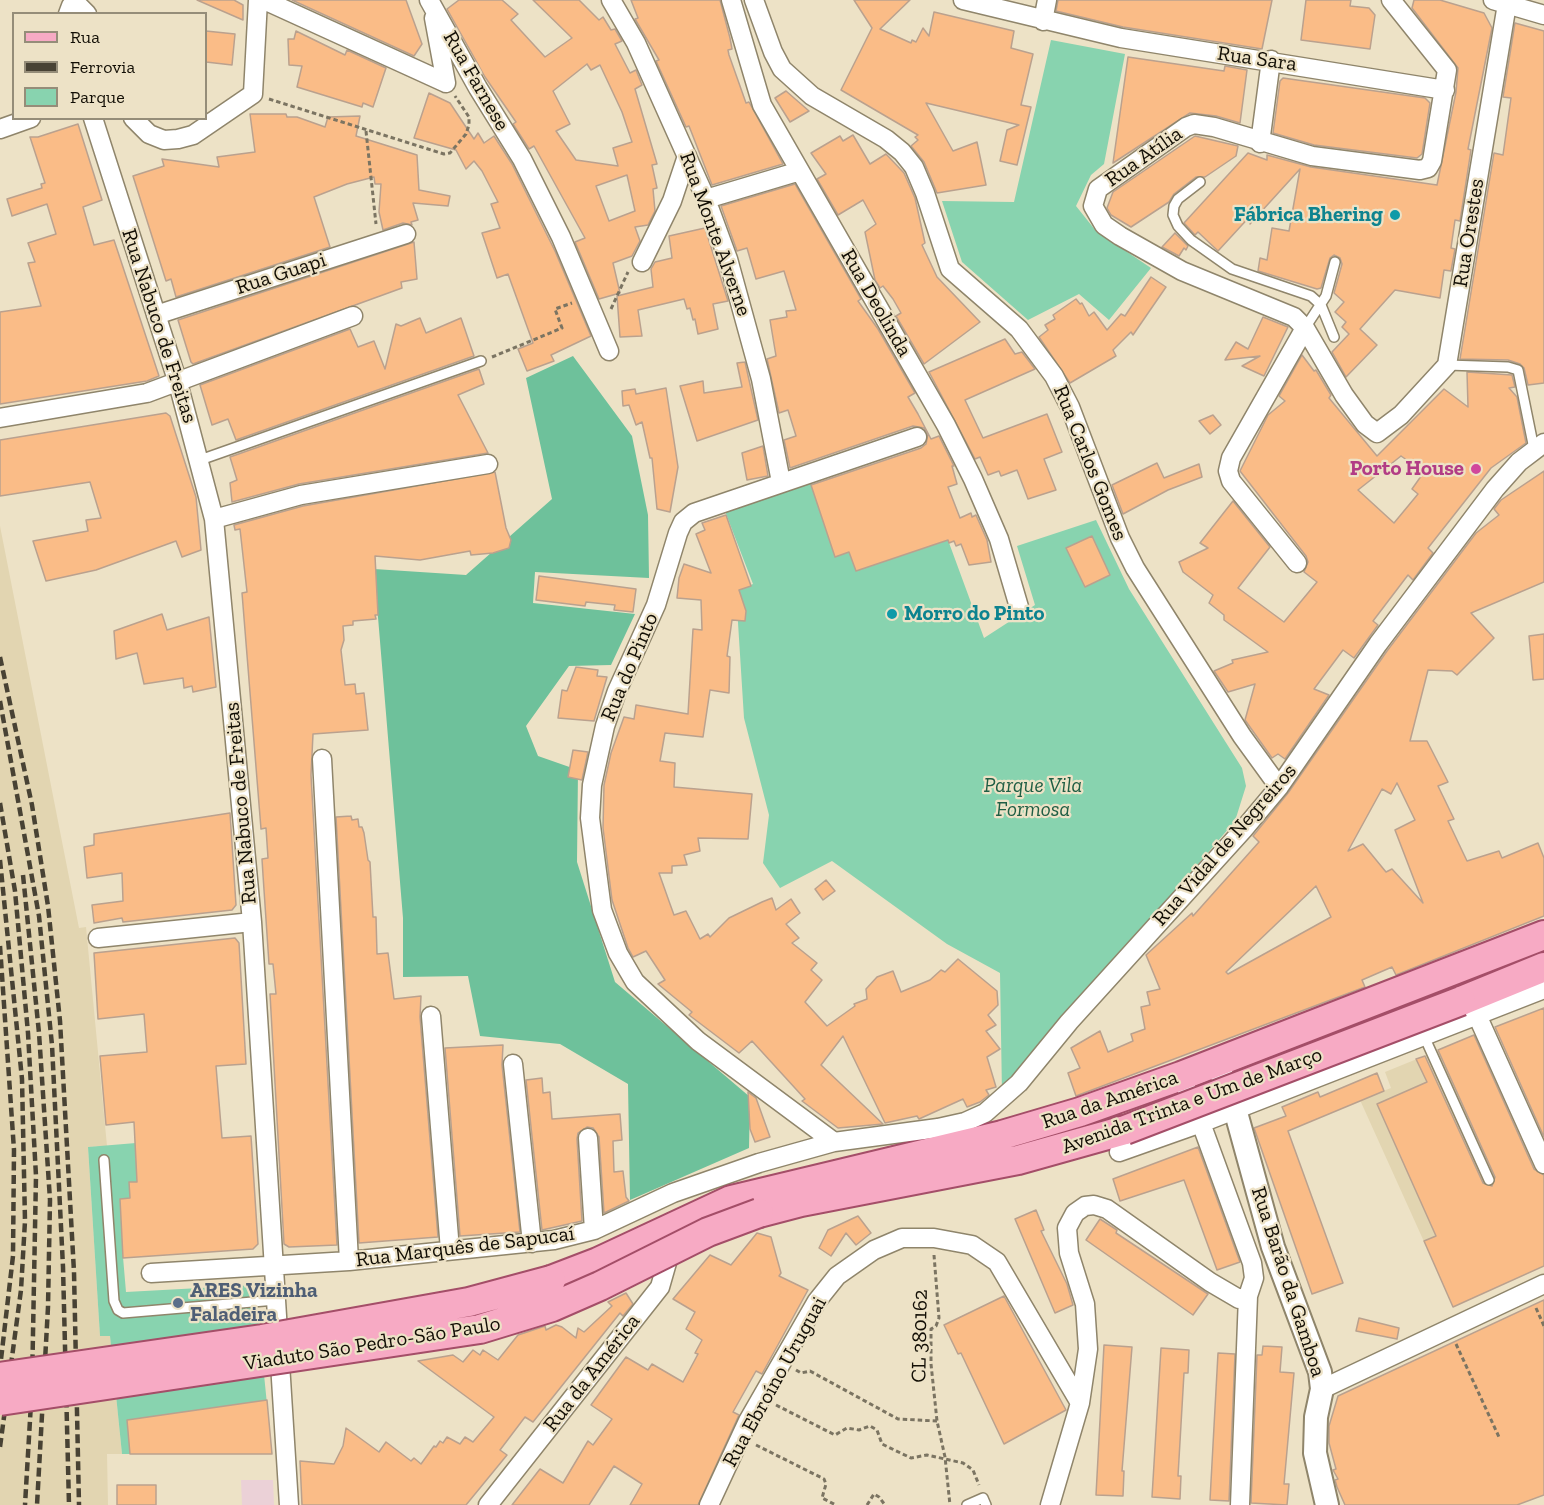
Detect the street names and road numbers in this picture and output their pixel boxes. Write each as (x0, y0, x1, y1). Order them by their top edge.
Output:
street label: Rua Farnese (437, 27, 515, 135)
street label: Rua Sara (1216, 41, 1298, 77)
street label: Rua Atília (1101, 121, 1187, 193)
street label: Rua Monte Alverne (674, 149, 756, 319)
street label: Rua Orestes (1448, 177, 1490, 289)
street label: Rua Nabuco de Freitas (116, 226, 202, 426)
street label: Rua Deolinda (835, 245, 917, 361)
street label: Rua Guapi (233, 248, 329, 300)
street label: Rua Carlos Gomes (1047, 382, 1133, 544)
street label: Rua do Pinto (596, 609, 664, 725)
street label: Rua Nabuco de Freitas (220, 701, 262, 905)
street label: Rua Vidal de Negreiros (1148, 759, 1302, 931)
street label: Avenida Trinta e Um de Março (1058, 1042, 1326, 1160)
street label: Rua da América (1039, 1065, 1181, 1135)
street label: Rua Barão da Gamboa (1245, 1184, 1331, 1380)
street label: Rua Marquês de Sapucaí (354, 1221, 576, 1273)
street label: CL 380162 (907, 1289, 933, 1383)
street label: Rua Ebroíno Uruguai (718, 1292, 832, 1472)
street label: Rua da América (538, 1309, 646, 1437)
street label: Viaduto São Pedro-São Paulo (242, 1311, 502, 1377)

